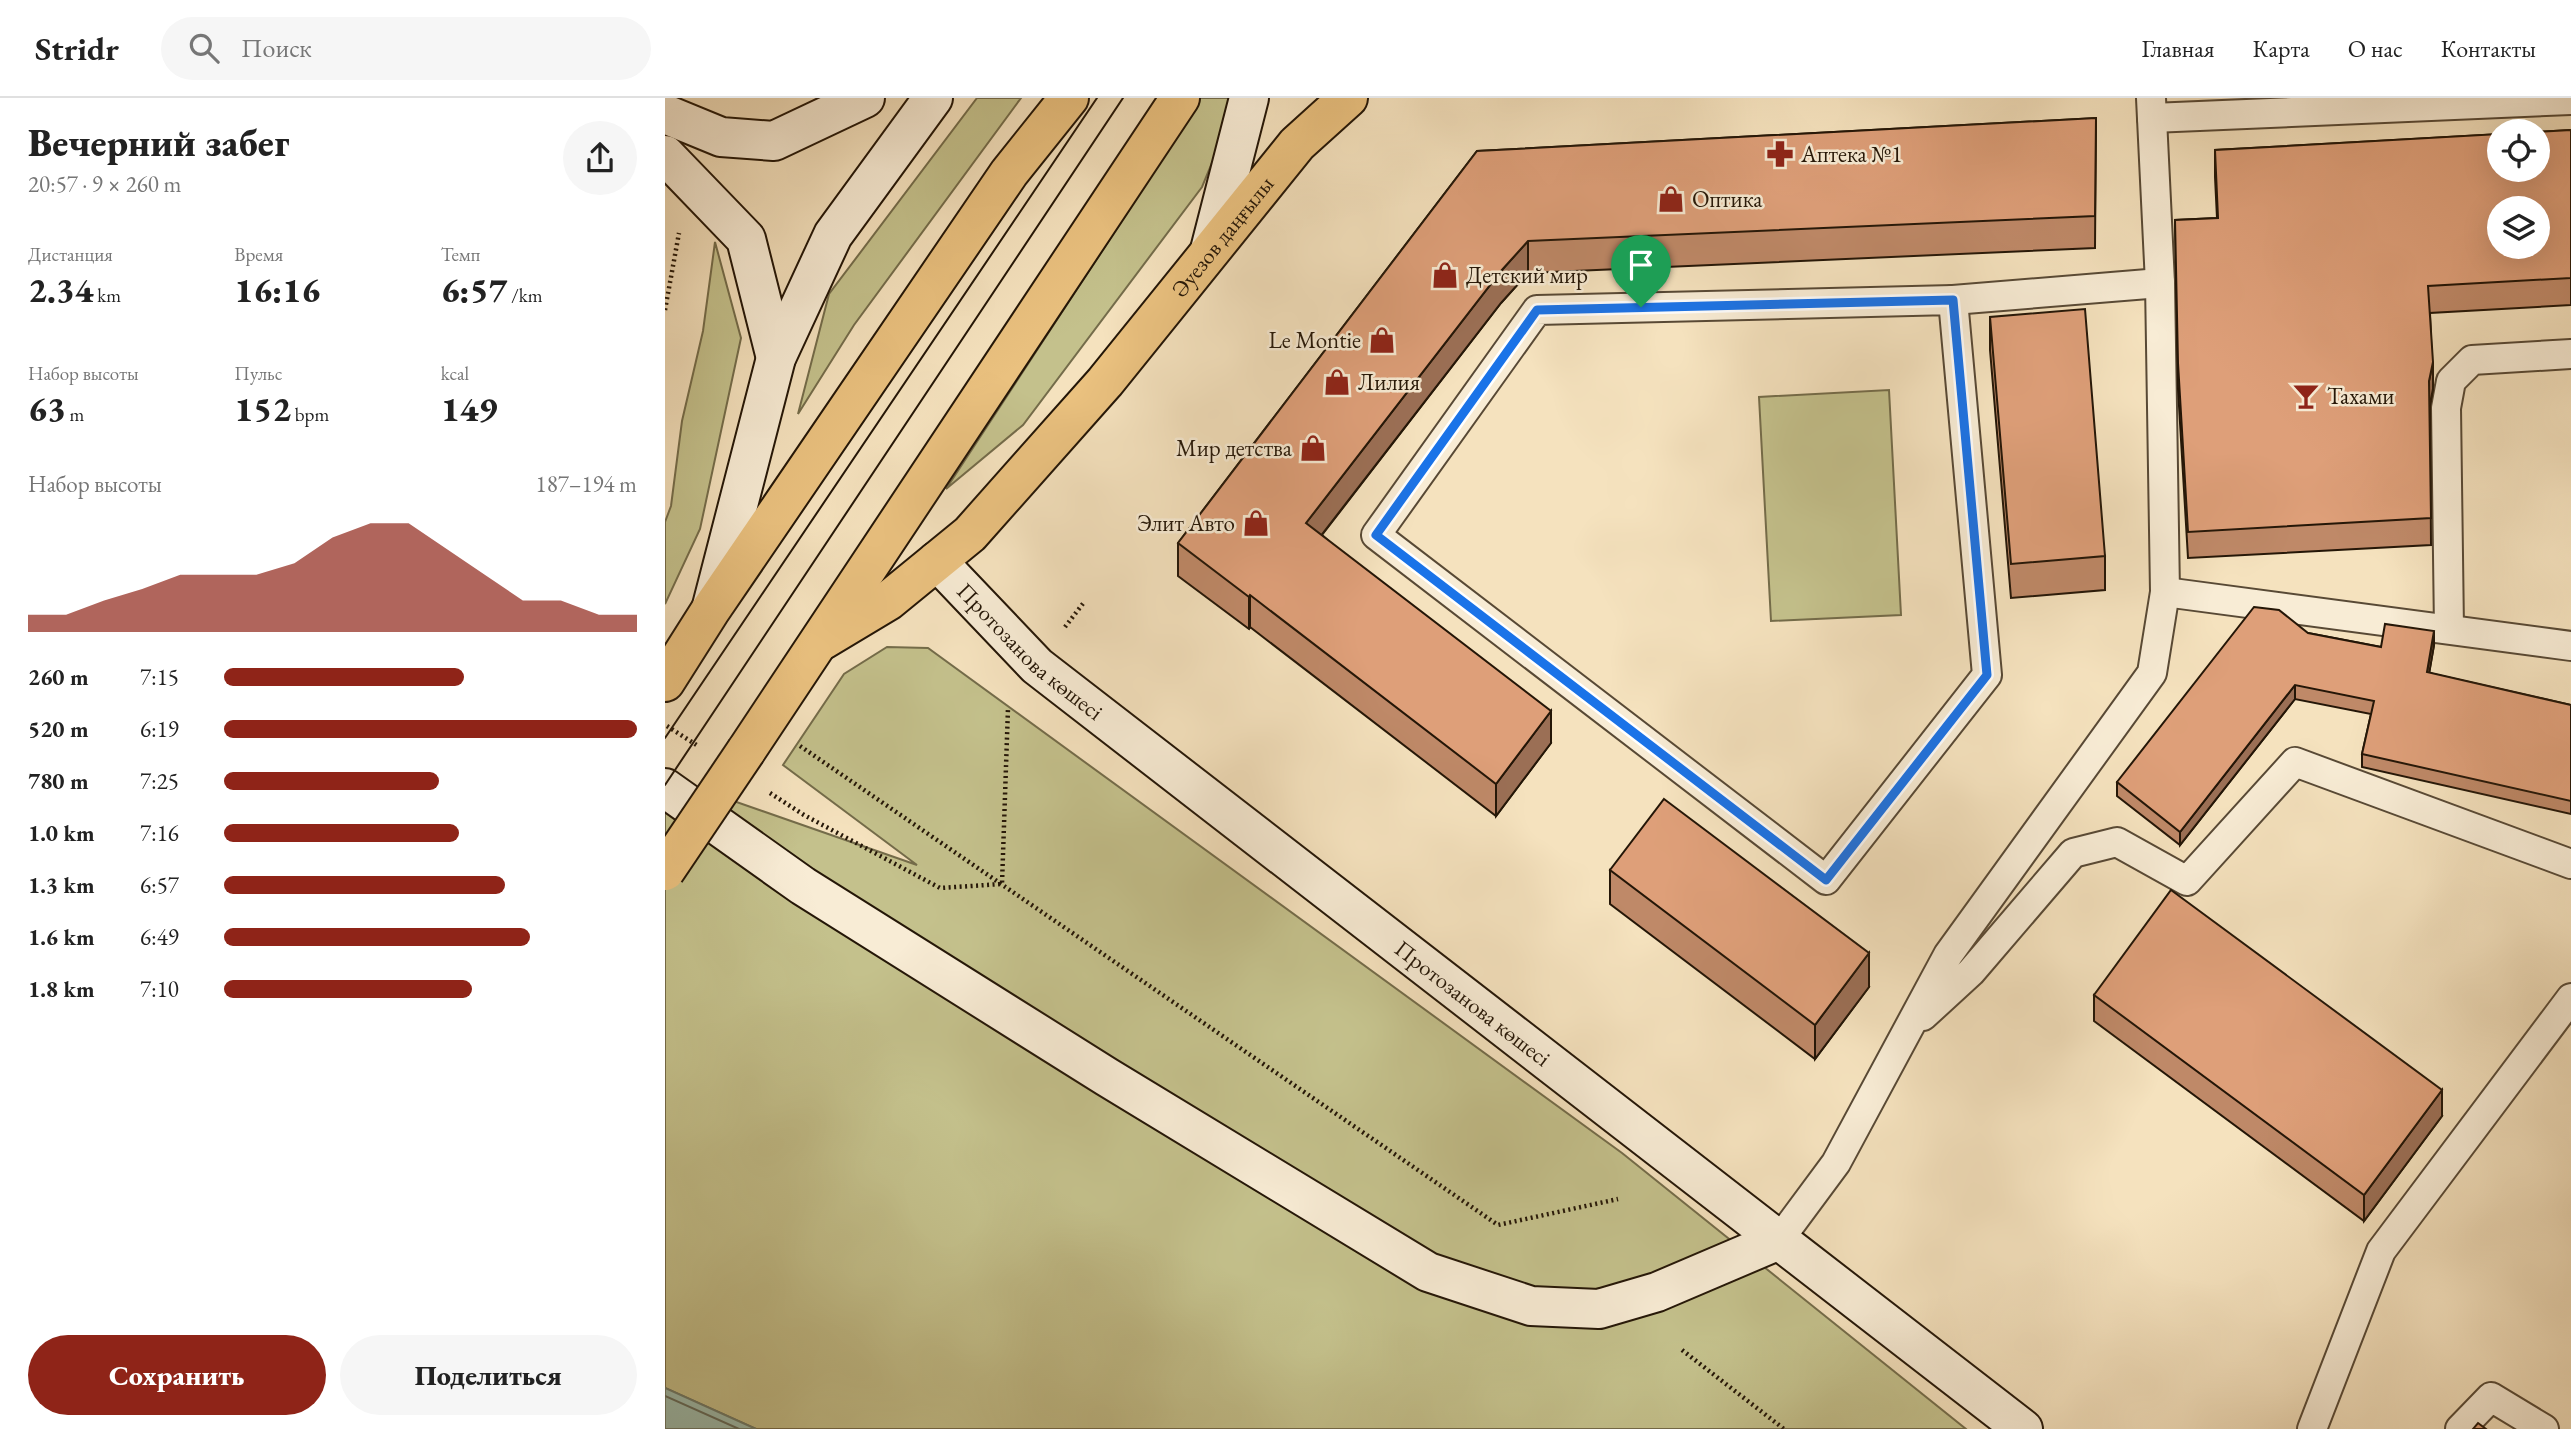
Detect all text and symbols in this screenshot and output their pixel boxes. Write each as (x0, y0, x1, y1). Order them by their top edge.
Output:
search box (161, 17, 651, 80)
text: Stridr (35, 27, 119, 70)
icon: search (185, 29, 223, 67)
text: Поиск (241, 31, 312, 65)
text: Главная (2141, 33, 2215, 64)
text: Карта (2253, 33, 2310, 64)
text: О нас (2348, 33, 2403, 64)
text: Контакты (2441, 33, 2536, 64)
text: Вечерний забег (28, 118, 289, 167)
map controls (2487, 119, 2550, 259)
button: locate (2487, 119, 2550, 182)
button: share (563, 121, 637, 195)
pharmacy icon: Аптека №1 (1765, 139, 1795, 169)
place label: Аптека №1 (1800, 139, 1902, 169)
text: 20:57 · 9 × 260 m (28, 169, 181, 199)
street label: Әуезов даңғылы (1164, 170, 1280, 303)
shop icon: Оптика (1656, 184, 1686, 214)
place label: Оптика (1692, 184, 1763, 214)
button: layers (2487, 196, 2550, 259)
pin (1611, 235, 1671, 307)
text: Дистанция (28, 242, 113, 267)
text: Время (234, 242, 283, 267)
text: Темп (441, 242, 480, 267)
icon: arrive (1622, 246, 1660, 284)
shop icon: Детский мир (1430, 260, 1460, 290)
place label: Детский мир (1466, 260, 1588, 290)
text: 2.34 (28, 267, 94, 312)
text: 16:16 (234, 267, 320, 312)
text: 6:57 (441, 267, 507, 312)
text: km (94, 283, 121, 308)
text: /km (507, 283, 543, 308)
place label: Le Montie (1268, 325, 1361, 355)
shop icon: Le Montie (1367, 325, 1397, 355)
text: Набор высоты (28, 361, 139, 386)
text: Пульс (234, 361, 282, 386)
text: kcal (441, 361, 469, 386)
shop icon: Лилия (1322, 367, 1352, 397)
place label: Лилия (1358, 367, 1420, 397)
bar icon: Тахами (2291, 381, 2321, 411)
place label: Тахами (2327, 381, 2394, 411)
text: 63 (28, 386, 66, 431)
text: 152 (234, 386, 291, 431)
text: 149 (441, 386, 497, 431)
text: m (66, 402, 84, 427)
text: bpm (291, 402, 329, 427)
place label: Мир детства (1176, 433, 1293, 463)
shop icon: Мир детства (1298, 433, 1328, 463)
text: Набор высоты (28, 469, 162, 499)
text: 187–194 m (536, 469, 637, 499)
place label: Элит Авто (1137, 508, 1235, 538)
shop icon: Элит Авто (1241, 508, 1271, 538)
street label: Протозанова көшесі (950, 576, 1109, 727)
text: 260 m (28, 662, 89, 692)
text: 7:15 (140, 662, 179, 692)
text: 520 m (28, 714, 89, 744)
text: 6:19 (140, 714, 179, 744)
text: 780 m (28, 766, 89, 796)
text: 7:25 (140, 766, 179, 796)
text: 1.0 km (28, 818, 95, 848)
text: 7:16 (140, 818, 179, 848)
text: 1.3 km (28, 870, 95, 900)
text: 6:57 (140, 870, 179, 900)
text: 1.6 km (28, 922, 95, 952)
text: 6:49 (140, 922, 179, 952)
street label: Протозанова көшесі (1389, 933, 1557, 1073)
text: 1.8 km (28, 974, 95, 1004)
text: 7:10 (140, 974, 179, 1004)
button: Сохранить (28, 1335, 326, 1415)
button: Поделиться (340, 1335, 637, 1415)

